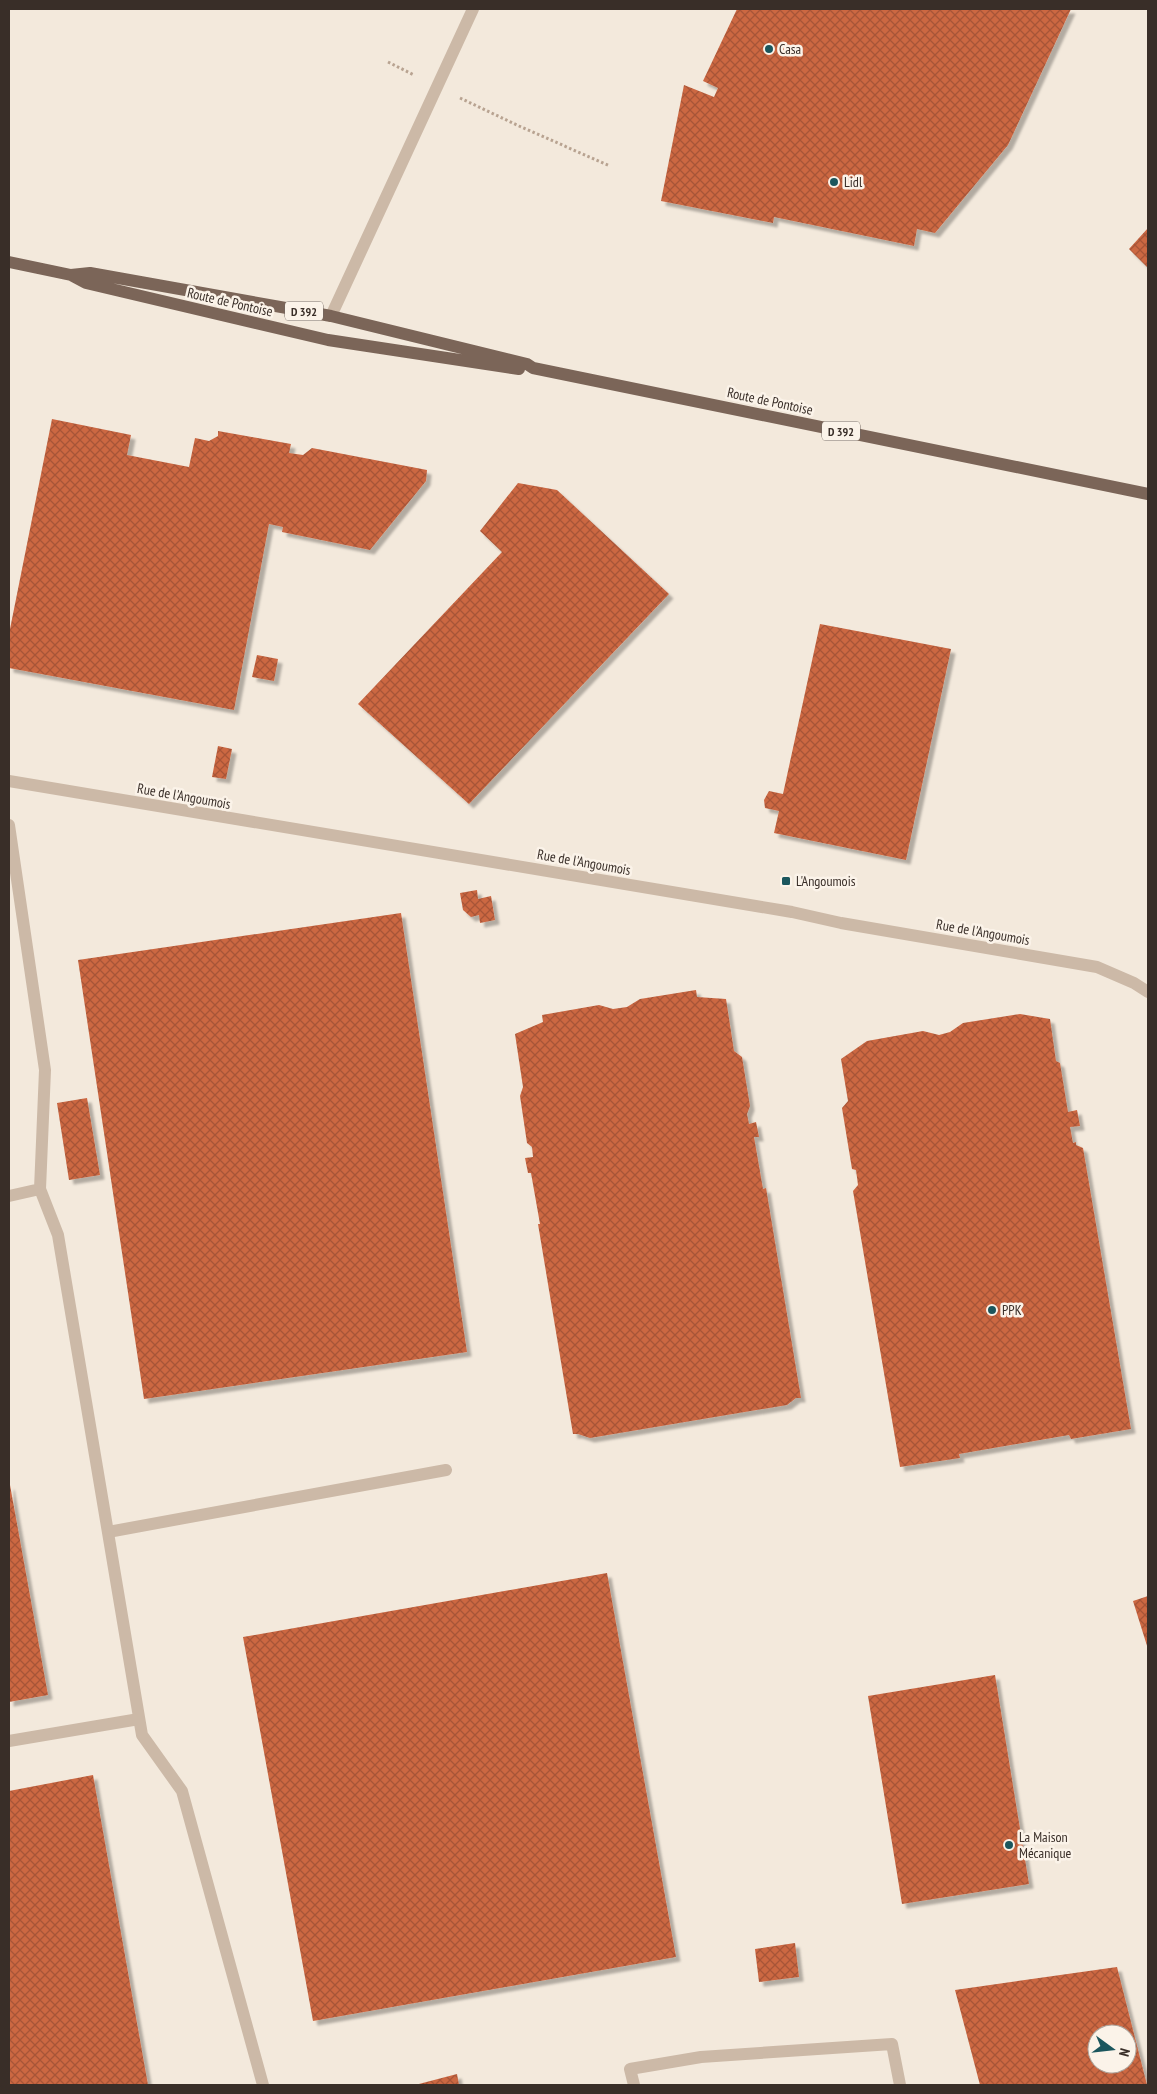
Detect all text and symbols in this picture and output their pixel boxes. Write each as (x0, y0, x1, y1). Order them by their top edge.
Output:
place label: Casa (779, 40, 801, 58)
marker: Casa (763, 43, 775, 55)
place label: Lidl (844, 173, 863, 191)
marker: Lidl (828, 176, 840, 188)
street label: Route de Pontoise (186, 283, 275, 321)
road number: D 392 (285, 302, 323, 321)
street label: Route de Pontoise (726, 383, 815, 419)
road number: D 392 (822, 422, 860, 441)
street label: Rue de l'Angoumois (136, 779, 232, 813)
street label: Rue de l'Angoumois (536, 845, 632, 879)
place label: L'Angoumois (796, 872, 856, 890)
marker: L'Angoumois (780, 875, 792, 887)
street label: Rue de l'Angoumois (935, 915, 1031, 949)
place label: PPK (1002, 1301, 1022, 1319)
marker: PPK (986, 1304, 998, 1316)
place label: La Maison Mécanique (1019, 1828, 1071, 1862)
marker: La Maison Mécanique (1003, 1839, 1015, 1851)
north arrow (1087, 2024, 1137, 2074)
text: N (1115, 2046, 1134, 2058)

